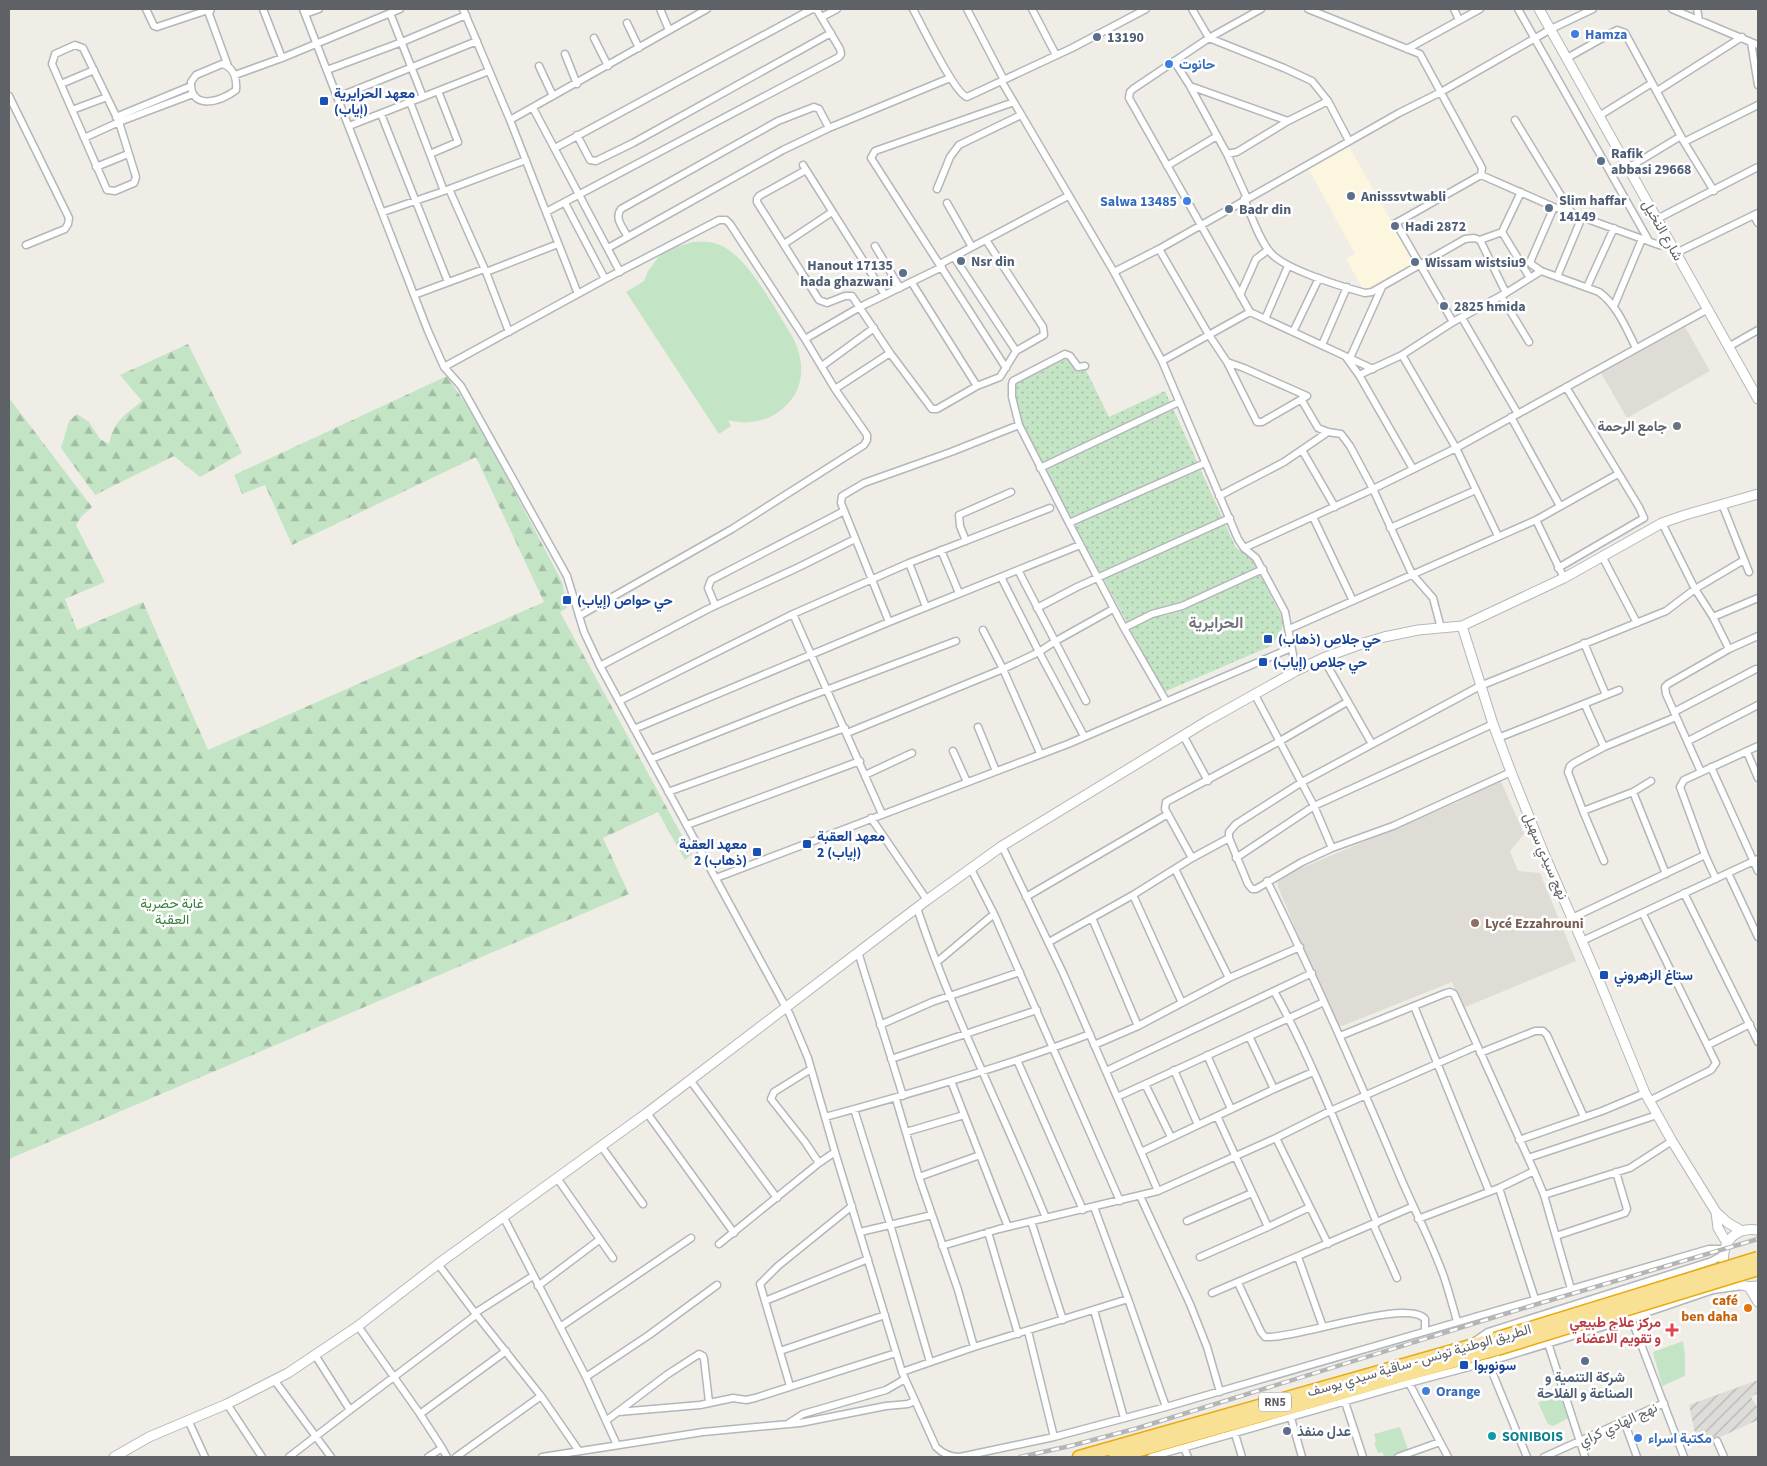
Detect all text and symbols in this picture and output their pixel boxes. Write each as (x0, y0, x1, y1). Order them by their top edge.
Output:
place label: Hamza (1585, 25, 1627, 45)
place label: 13190 (1107, 28, 1144, 48)
marker: Hamza (1569, 28, 1581, 40)
marker: 13190 (1091, 31, 1103, 43)
place label: حانوت (1179, 55, 1216, 75)
marker: حانوت (1163, 58, 1175, 70)
place label: معهد الحرايرية (إياب) (334, 84, 415, 120)
marker: معهد الحرايرية (إياب) (318, 95, 330, 107)
place label: Rafik abbasi 29668 (1611, 144, 1691, 180)
marker: Rafik abbasi 29668 (1595, 155, 1607, 167)
place label: Anisssvtwabli (1360, 187, 1446, 207)
marker: Anisssvtwabli (1345, 190, 1357, 202)
place label: Slim haffar 14149 (1559, 191, 1627, 227)
place label: Salwa 13485 (1100, 192, 1177, 212)
marker: Salwa 13485 (1181, 195, 1193, 207)
street label: شارع النخيل (1637, 196, 1688, 265)
place label: Badr din (1239, 200, 1291, 220)
marker: Slim haffar 14149 (1543, 202, 1555, 214)
marker: Badr din (1223, 203, 1235, 215)
place label: Hadi 2872 (1405, 217, 1466, 237)
marker: Hadi 2872 (1389, 220, 1401, 232)
place label: Nsr din (971, 252, 1015, 272)
place label: Wissam wistsiu9 (1425, 253, 1526, 273)
marker: Nsr din (955, 255, 967, 267)
place label: Hanout 17135 hada ghazwani (800, 256, 893, 292)
marker: Wissam wistsiu9 (1409, 256, 1421, 268)
marker: Hanout 17135 hada ghazwani (897, 267, 909, 279)
place label: 2825 hmida (1454, 297, 1526, 317)
marker: 2825 hmida (1438, 300, 1450, 312)
place label: جامع الرحمة (1597, 417, 1667, 437)
marker: جامع الرحمة (1671, 420, 1683, 432)
place label: حي حواص (إياب) (577, 591, 673, 612)
marker: حي حواص (إياب) (561, 594, 573, 606)
district label: الحرايرية (1189, 612, 1243, 634)
place label: حي جلاص (ذهاب) (1278, 630, 1382, 651)
marker: حي جلاص (ذهاب) (1262, 633, 1274, 645)
place label: حي جلاص (إياب) (1273, 653, 1368, 674)
marker: حي جلاص (إياب) (1257, 656, 1269, 668)
street label: نهج سيدي سهيل (1517, 810, 1572, 903)
place label: معهد العقبة 2 (إياب) (817, 827, 885, 863)
place label: معهد العقبة 2 (ذهاب) (679, 835, 747, 871)
marker: معهد العقبة 2 (إياب) (801, 838, 813, 850)
marker: معهد العقبة 2 (ذهاب) (751, 846, 763, 858)
park label: غابة حضرية العقبة (140, 894, 204, 930)
place label: Lycé Ezzahrouni (1485, 914, 1584, 934)
marker: Lycé Ezzahrouni (1469, 917, 1481, 929)
place label: ستاغ الزهروني (1614, 966, 1693, 987)
marker: ستاغ الزهروني (1598, 969, 1610, 981)
place label: café ben daha (1681, 1291, 1738, 1327)
marker: café ben daha (1742, 1302, 1754, 1314)
place label: مركز علاج طبيعي و تقويم الاعضاء (1570, 1313, 1661, 1349)
street label: الطريق الوطنية تونس - ساقية سيدي يوسف (1305, 1319, 1534, 1404)
marker: مركز علاج طبيعي و تقويم الاعضاء (1665, 1323, 1679, 1337)
marker: شركة التنمية و الصناعة و الفلاحة (1579, 1355, 1591, 1367)
place label: سونوبوا (1474, 1356, 1516, 1376)
marker: سونوبوا (1458, 1359, 1470, 1371)
place label: شركة التنمية و الصناعة و الفلاحة (1537, 1368, 1633, 1404)
place label: Orange (1436, 1382, 1481, 1402)
marker: Orange (1420, 1385, 1432, 1397)
road number: RN5 (1259, 1392, 1291, 1411)
street label: نهج الهادي كراي (1576, 1398, 1661, 1453)
place label: عدل منفذ (1297, 1422, 1351, 1442)
marker: عدل منفذ (1281, 1425, 1293, 1437)
place label: SONIBOIS (1502, 1427, 1563, 1447)
place label: مكتبة اسراء (1648, 1429, 1712, 1449)
marker: SONIBOIS (1486, 1430, 1498, 1442)
marker: مكتبة اسراء (1632, 1432, 1644, 1444)

